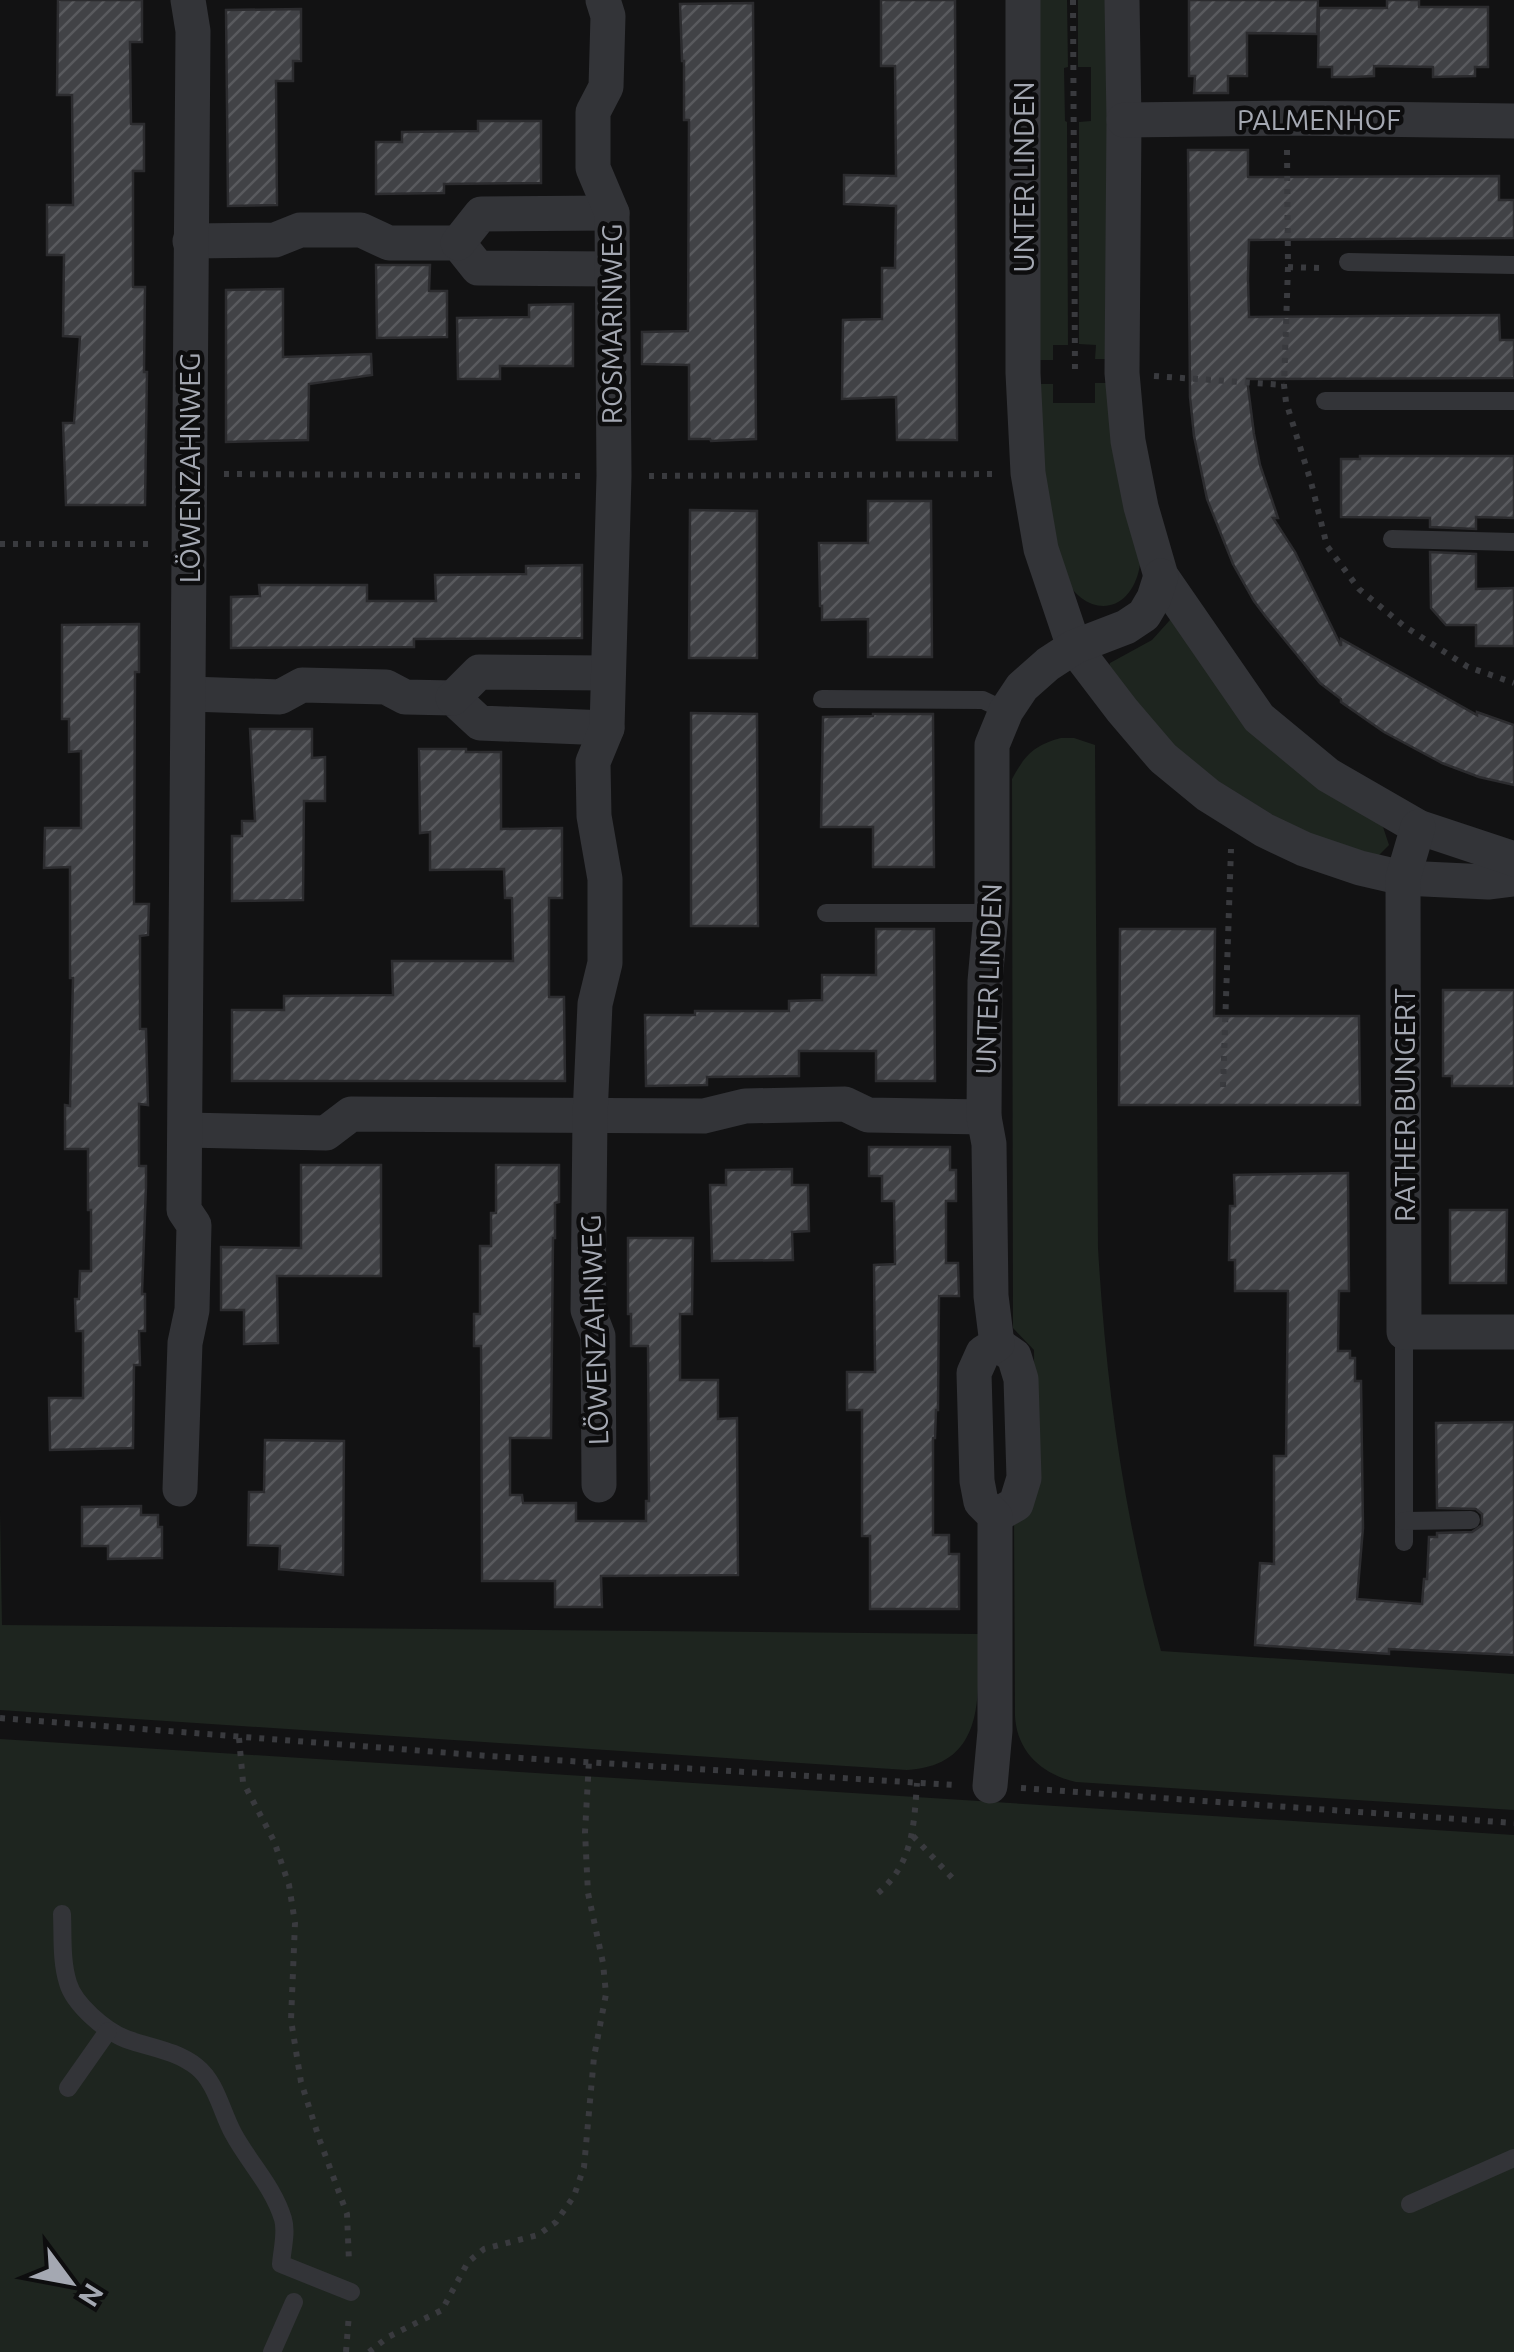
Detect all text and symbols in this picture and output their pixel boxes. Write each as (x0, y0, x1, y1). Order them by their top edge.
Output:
street label: UNTER LINDEN (1008, 81, 1039, 273)
street label: PALMENHOF (1237, 104, 1401, 135)
street label: ROSMARINWEG (596, 224, 627, 424)
street label: LÖWENZAHNWEG (174, 353, 205, 583)
street label: UNTER LINDEN (969, 883, 1007, 1075)
street label: RATHER BUNGERT (1389, 988, 1420, 1222)
street label: LÖWENZAHNWEG (574, 1214, 614, 1446)
north arrow (20, 2232, 120, 2332)
text: N (73, 2278, 110, 2313)

